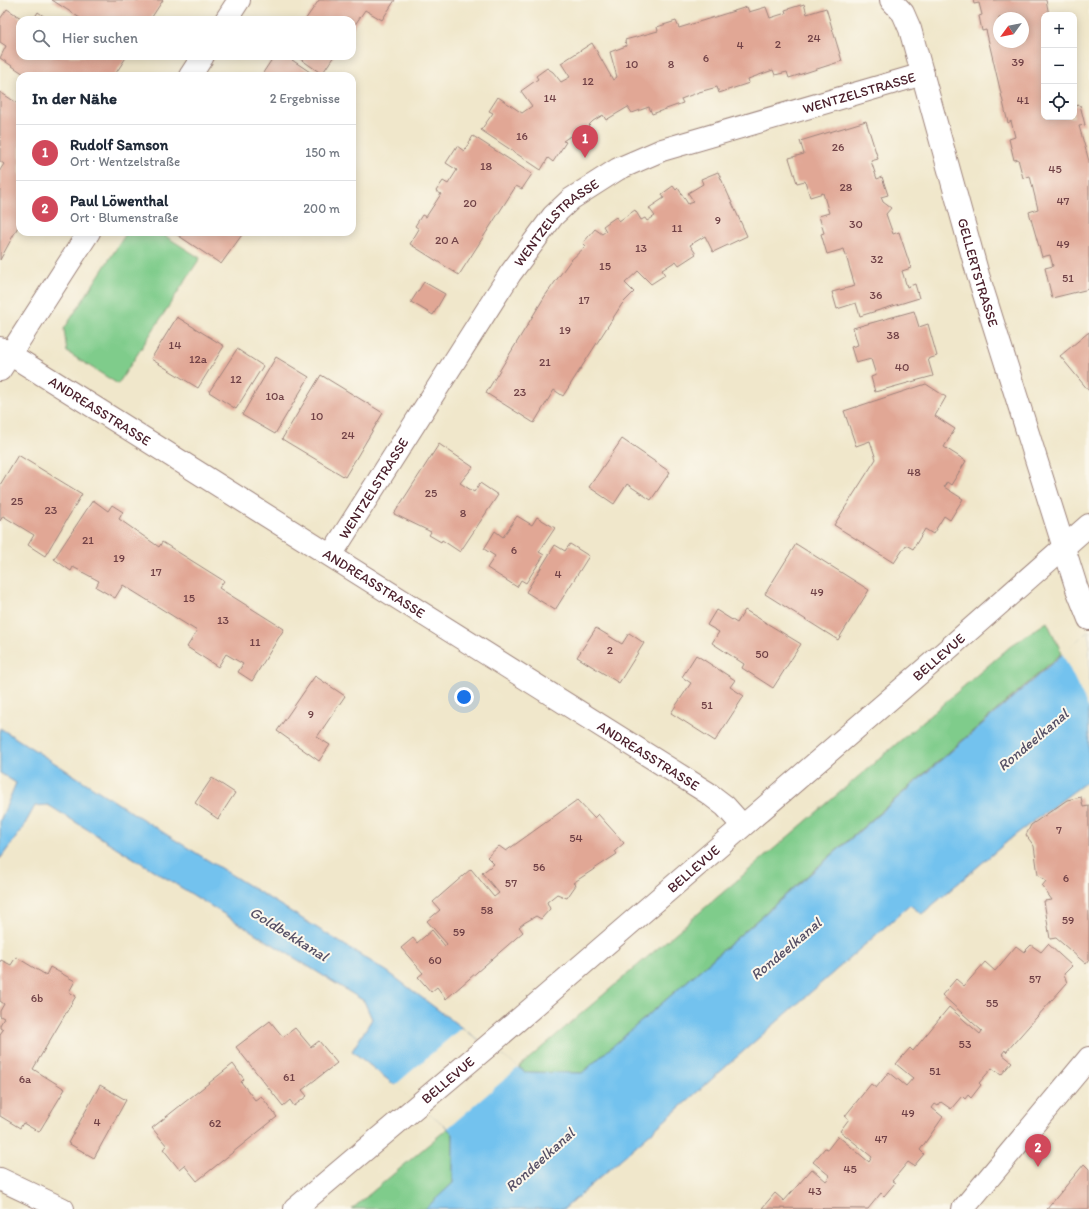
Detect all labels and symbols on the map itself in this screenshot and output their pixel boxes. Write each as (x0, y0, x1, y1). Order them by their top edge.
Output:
north arrow (993, 12, 1029, 48)
house number: 24 (807, 31, 821, 45)
house number: 2 (775, 37, 782, 51)
house number: 4 (736, 38, 744, 52)
house number: 6 (703, 51, 709, 65)
house number: 39 (1012, 55, 1024, 69)
house number: 10 (626, 57, 638, 71)
house number: 8 (668, 57, 675, 71)
street label: WENTZELSTRASSE (801, 69, 918, 118)
house number: 12 (582, 74, 595, 88)
house number: 14 (544, 91, 556, 105)
house number: 41 (1017, 93, 1030, 107)
pin: 1 (572, 125, 598, 158)
house number: 16 (516, 129, 528, 143)
house number: 26 (832, 140, 844, 154)
house number: 18 (480, 159, 492, 173)
house number: 45 (1048, 162, 1062, 176)
street label: WENTZELSTRASSE (510, 175, 602, 270)
house number: 28 (840, 180, 853, 194)
house number: 47 (1056, 194, 1070, 208)
house number: 20 (463, 196, 477, 210)
house number: 9 (715, 213, 721, 227)
street label: GELLERTSTRASSE (954, 216, 1002, 329)
house number: 30 (849, 217, 863, 231)
house number: 11 (671, 221, 683, 235)
house number: 20 A (435, 233, 459, 247)
house number: 49 (1056, 237, 1070, 251)
house number: 13 (635, 241, 648, 255)
house number: 32 (871, 252, 884, 266)
house number: 15 (599, 259, 611, 273)
house number: 51 (1062, 271, 1074, 285)
house number: 36 (870, 288, 882, 302)
house number: 17 (578, 293, 590, 307)
house number: 19 (559, 323, 571, 337)
house number: 38 (886, 328, 900, 342)
house number: 14 (169, 338, 181, 352)
house number: 12a (189, 352, 208, 366)
house number: 21 (539, 355, 551, 369)
house number: 40 (895, 360, 909, 374)
house number: 12 (230, 372, 243, 386)
street label: ANDREASSTRASSE (45, 373, 154, 450)
house number: 23 (514, 385, 527, 399)
house number: 10a (265, 389, 285, 403)
house number: 10 (311, 409, 323, 423)
house number: 24 (341, 428, 355, 442)
street label: WENTZELSTRASSE (335, 435, 413, 542)
house number: 48 (907, 465, 921, 479)
house number: 25 (425, 486, 437, 500)
house number: 25 (11, 494, 23, 508)
house number: 23 (45, 503, 58, 517)
house number: 8 (460, 506, 467, 520)
house number: 21 (82, 533, 94, 547)
house number: 6 (511, 543, 517, 557)
street label: ANDREASSTRASSE (320, 545, 428, 622)
house number: 19 (113, 551, 125, 565)
house number: 17 (150, 565, 162, 579)
house number: 4 (554, 567, 562, 581)
house number: 49 (810, 585, 824, 599)
house number: 15 (183, 591, 195, 605)
house number: 13 (217, 613, 230, 627)
street label: BELLEVUE (909, 630, 969, 685)
house number: 11 (249, 635, 261, 649)
house number: 2 (607, 643, 614, 657)
house number: 50 (755, 647, 769, 661)
your location (454, 687, 474, 707)
house number: 51 (701, 698, 713, 712)
water label: Rondeelkanal (994, 704, 1073, 775)
house number: 9 (308, 707, 314, 721)
street label: ANDREASSTRASSE (594, 718, 703, 795)
house number: 7 (1056, 823, 1062, 837)
house number: 54 (569, 831, 583, 845)
street label: BELLEVUE (664, 842, 724, 896)
house number: 56 (533, 860, 545, 874)
house number: 6 (1063, 871, 1069, 885)
house number: 57 (505, 876, 517, 890)
water label: Goldbekkanal (246, 903, 333, 966)
house number: 58 (481, 903, 494, 917)
water label: Rondeelkanal (747, 913, 826, 984)
house number: 59 (1062, 913, 1074, 927)
house number: 59 (453, 925, 465, 939)
house number: 60 (428, 953, 442, 967)
house number: 57 (1029, 972, 1041, 986)
house number: 6b (31, 991, 43, 1005)
house number: 55 (986, 996, 998, 1010)
house number: 53 (959, 1037, 972, 1051)
street label: BELLEVUE (418, 1053, 478, 1107)
house number: 51 (929, 1064, 941, 1078)
house number: 61 (283, 1070, 295, 1084)
house number: 6a (19, 1072, 32, 1086)
house number: 49 (901, 1106, 915, 1120)
house number: 4 (93, 1115, 101, 1129)
house number: 62 (209, 1116, 222, 1130)
water label: Rondeelkanal (502, 1123, 580, 1196)
house number: 47 (874, 1132, 888, 1146)
pin: 2 (1025, 1134, 1051, 1167)
house number: 45 (843, 1162, 857, 1176)
house number: 43 (808, 1184, 822, 1198)

